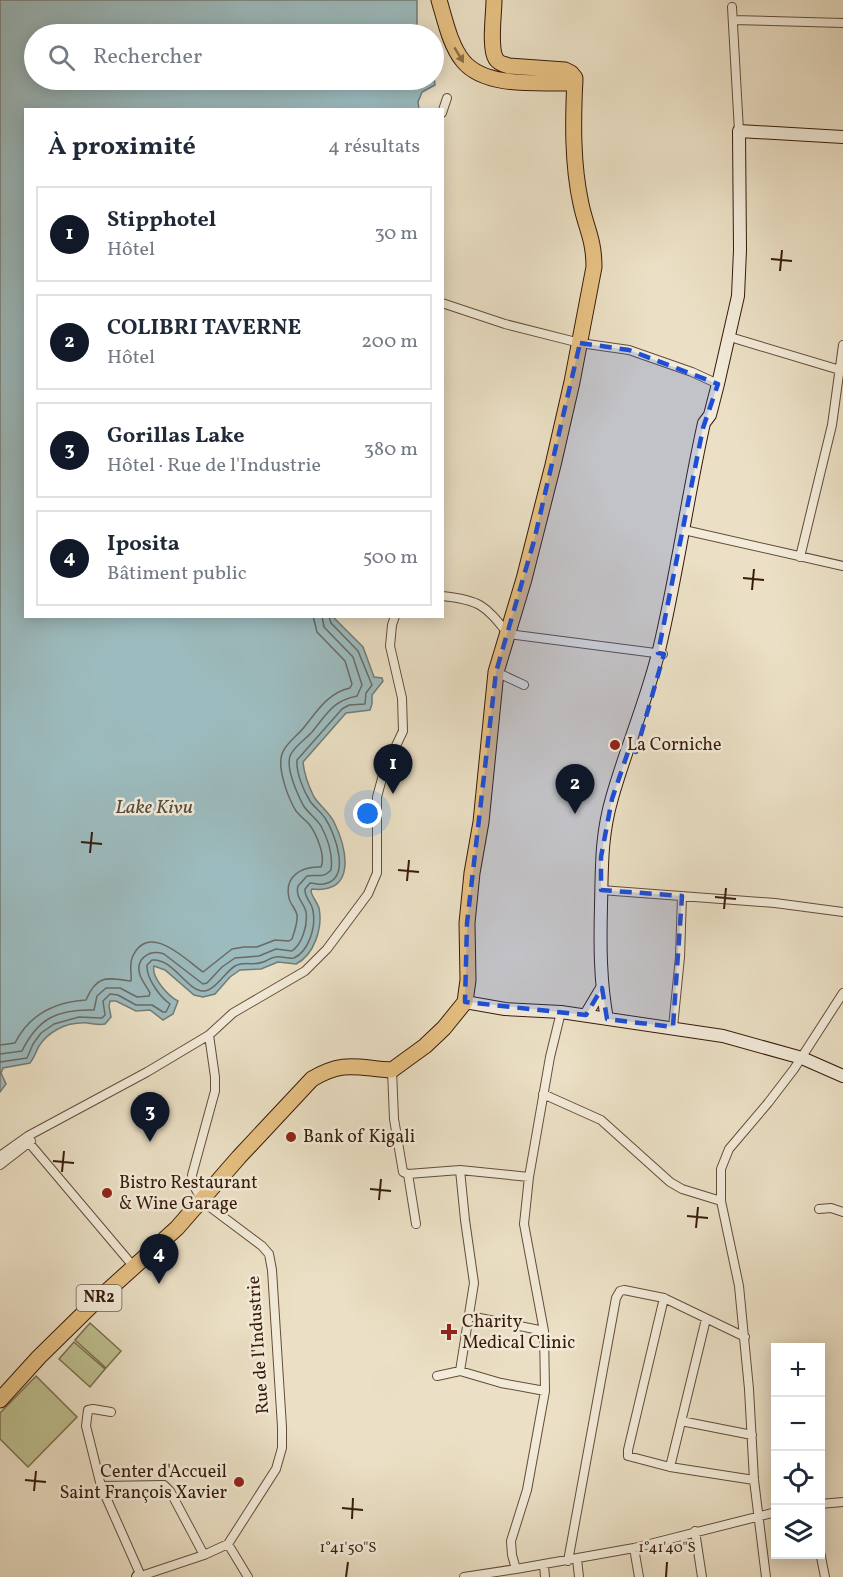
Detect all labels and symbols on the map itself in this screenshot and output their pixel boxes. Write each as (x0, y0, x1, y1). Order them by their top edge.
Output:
one-way arrow (454, 46, 465, 63)
place label: La Corniche (627, 733, 722, 758)
marker: La Corniche (608, 738, 622, 752)
pin: 1 (374, 744, 412, 794)
pin: 2 (556, 764, 594, 814)
water label: Lake Kivu (115, 794, 193, 822)
your location (353, 799, 382, 828)
pin: 3 (130, 1092, 170, 1142)
place label: Bank of Kigali (303, 1125, 415, 1150)
marker: Bank of Kigali (284, 1130, 298, 1144)
place label: Bistro Restaurant & Wine Garage (119, 1171, 258, 1217)
marker: Bistro Restaurant & Wine Garage (100, 1186, 114, 1200)
pin: 4 (140, 1234, 178, 1284)
street label: Rue de l'Industrie (242, 1275, 276, 1415)
road number: NR2 (76, 1285, 122, 1311)
place label: Charity Medical Clinic (462, 1310, 575, 1356)
marker: Charity Medical Clinic (440, 1323, 458, 1341)
place label: Center d'Accueil Saint François Xavier (59, 1460, 227, 1506)
marker: Center d'Accueil Saint François Xavier (232, 1475, 246, 1489)
text: 1°41'50"S (319, 1538, 377, 1559)
text: 1°41'40"S (638, 1538, 696, 1559)

